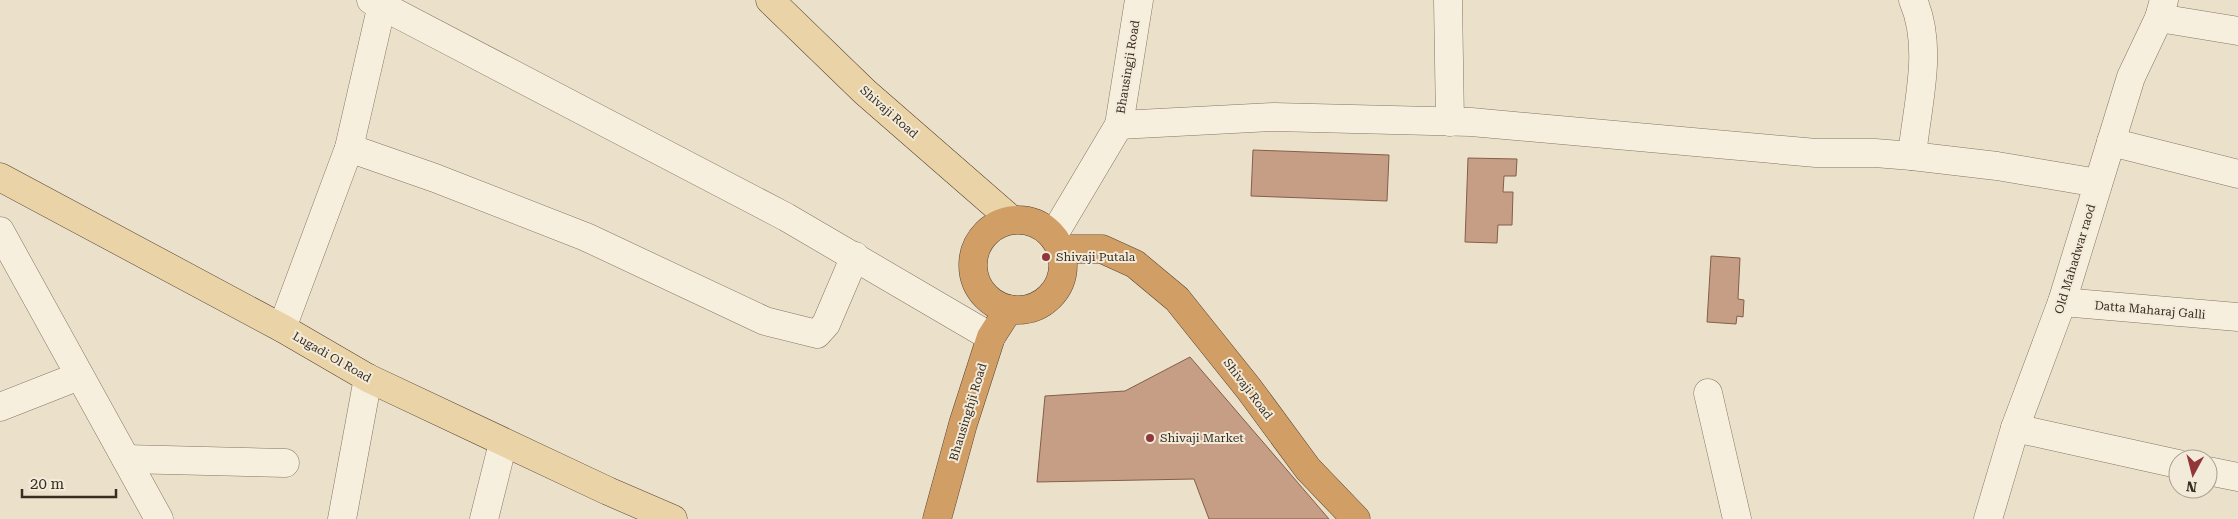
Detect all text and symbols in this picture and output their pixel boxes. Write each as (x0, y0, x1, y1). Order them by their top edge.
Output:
street label: Bhausingji Road (1114, 19, 1142, 115)
street label: Shivaji Road (857, 83, 921, 141)
street label: Old Mahadwar raod (2052, 202, 2098, 316)
place label: Shivaji Putala (1056, 250, 1136, 264)
marker: Shivaji Putala (1040, 251, 1052, 263)
street label: Datta Maharaj Galli (2094, 298, 2206, 322)
street label: Lugadi Ol Road (290, 329, 374, 385)
street label: Shivaji Road (1221, 356, 1275, 422)
street label: Bhausinghji Road (946, 361, 990, 463)
place label: Shivaji Market (1160, 431, 1244, 445)
marker: Shivaji Market (1144, 432, 1156, 444)
north arrow (2168, 449, 2218, 499)
scale bar (22, 466, 116, 498)
text: 20 m (30, 475, 65, 493)
text: N (2185, 478, 2198, 496)

